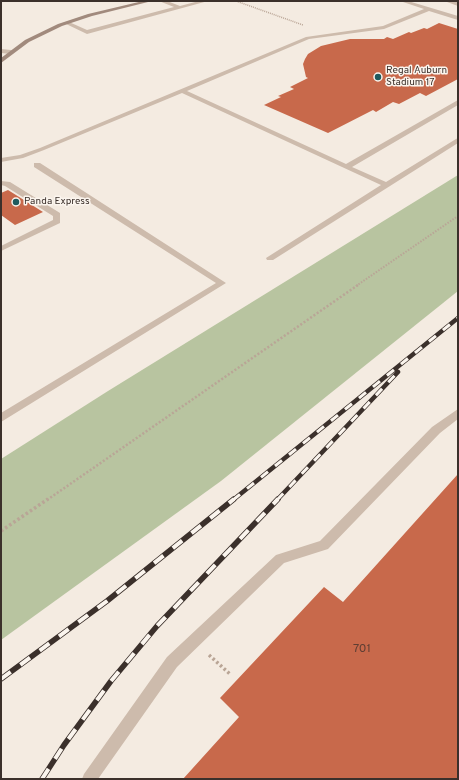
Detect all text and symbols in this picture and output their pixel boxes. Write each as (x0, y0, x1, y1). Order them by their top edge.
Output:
place label: Regal Auburn Stadium 17 (386, 65, 447, 88)
marker: Regal Auburn Stadium 17 (373, 72, 383, 82)
place label: Panda Express (24, 196, 90, 208)
marker: Panda Express (11, 197, 21, 207)
house number: 701 (353, 643, 371, 657)

